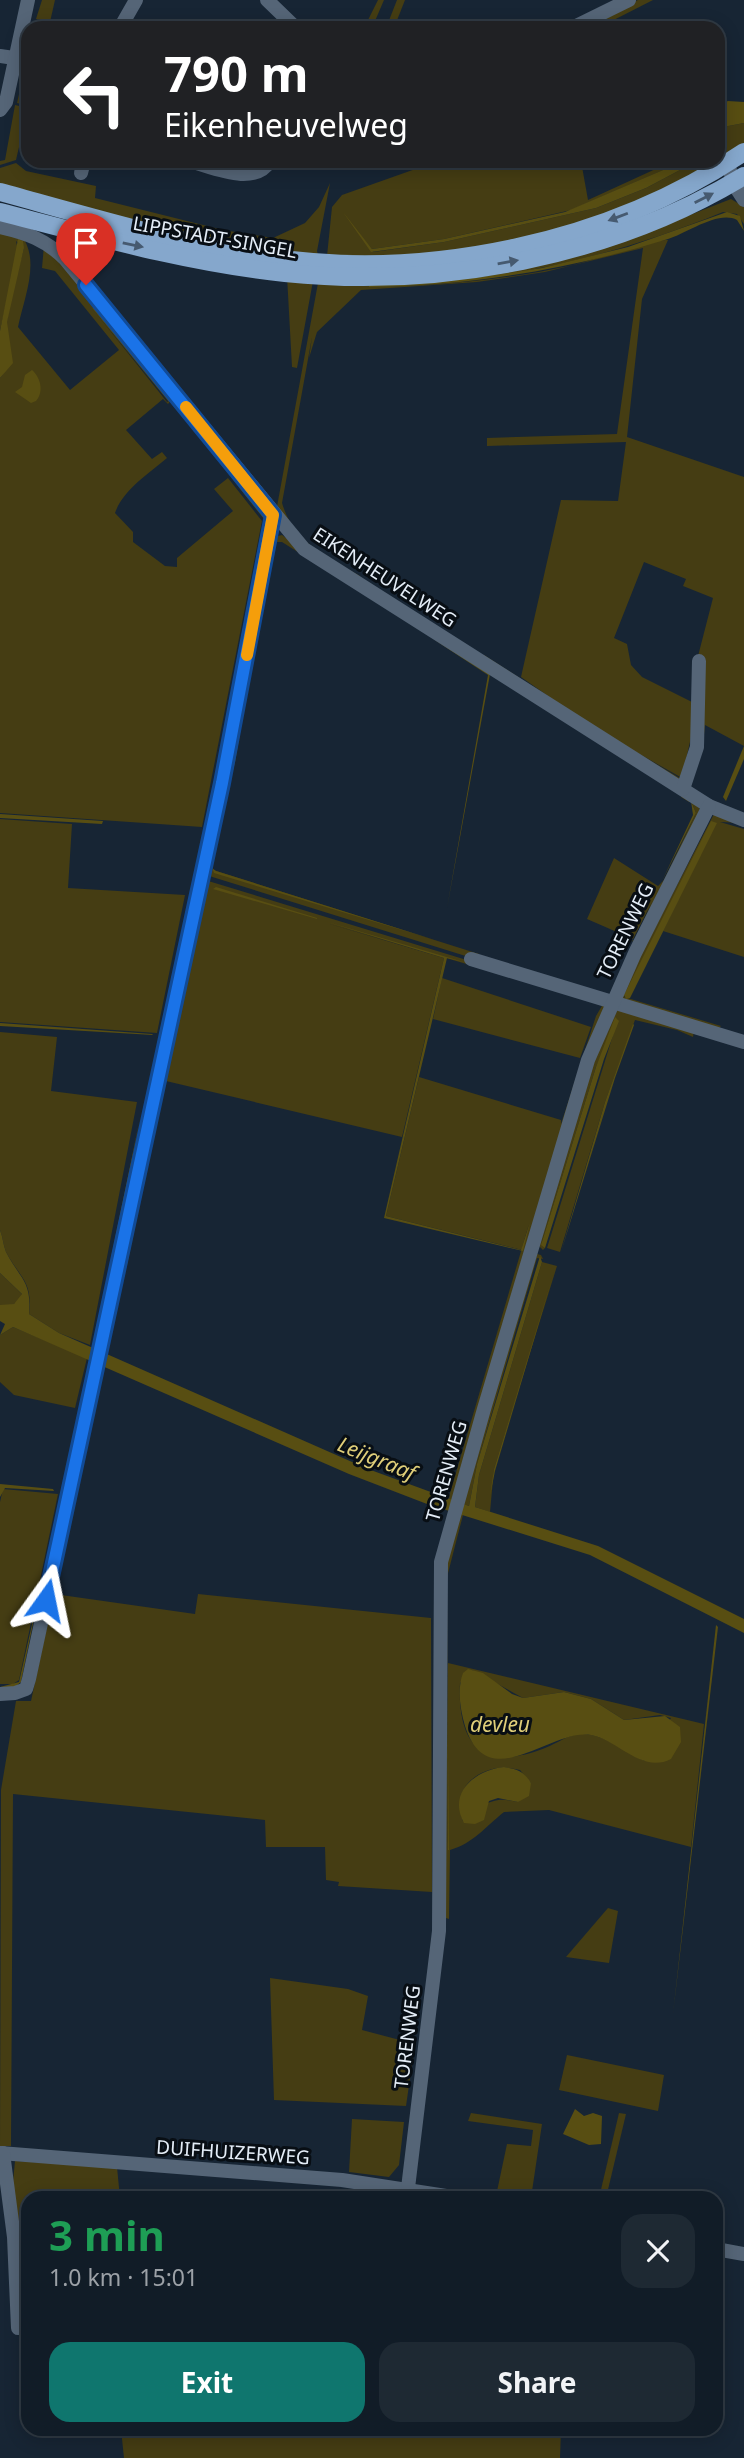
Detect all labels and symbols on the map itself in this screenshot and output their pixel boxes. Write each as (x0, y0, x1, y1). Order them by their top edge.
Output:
one-way arrow (694, 192, 714, 203)
street label: LIPPSTADT-SINGEL (131, 210, 299, 264)
one-way arrow (607, 211, 628, 222)
pin (56, 213, 116, 285)
one-way arrow (122, 239, 144, 250)
one-way arrow (497, 256, 519, 267)
street label: EIKENHEUVELWEG (308, 521, 462, 633)
street label: TORENWEG (591, 879, 659, 983)
street label: TORENWEG (419, 1417, 473, 1525)
water label: Leijgraaf (334, 1430, 423, 1488)
position arrow (9, 1563, 83, 1637)
water label: devleu (470, 1710, 530, 1738)
street label: TORENWEG (388, 1984, 426, 2090)
street label: DUIFHUIZERWEG (155, 2134, 311, 2170)

